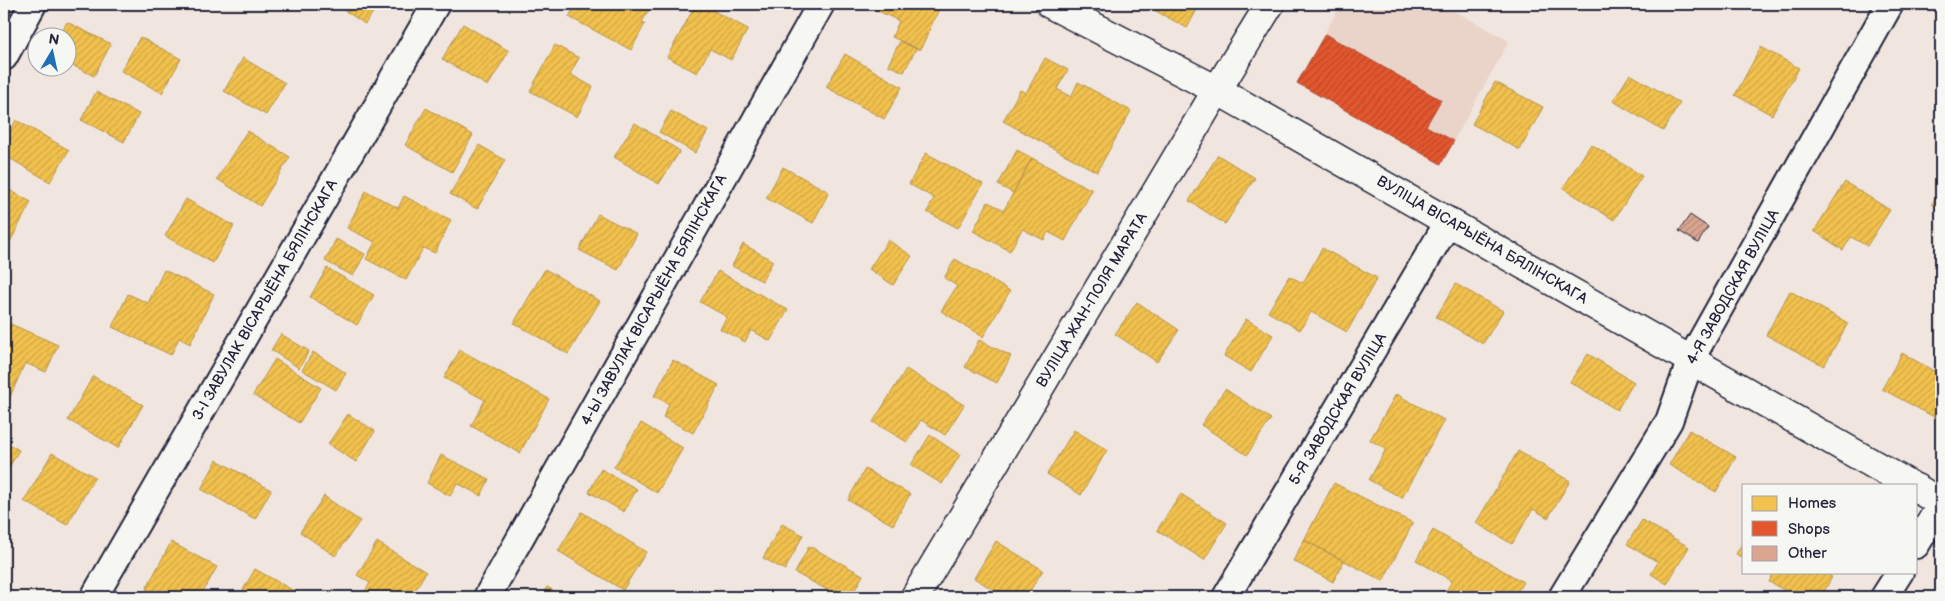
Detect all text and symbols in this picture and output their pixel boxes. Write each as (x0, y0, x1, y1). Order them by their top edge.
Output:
north arrow (28, 28, 78, 78)
text: N (47, 30, 60, 49)
street label: 4-Ы ЗАВУЛАК ВІСАРЫЁНА БЯЛІНСКАГА (577, 170, 732, 429)
street label: ВУЛІЦА ВІСАРЫЁНА БЯЛІНСКАГА (1373, 172, 1592, 309)
street label: 3-І ЗАВУЛАК ВІСАРЫЁНА БЯЛІНСКАГА (188, 175, 342, 424)
street label: 4-Я ЗАВОДСКАЯ ВУЛІЦА (1682, 205, 1784, 368)
street label: ВУЛІЦА ЖАН-ПОЛЯ МАРАТА (1032, 208, 1152, 391)
street label: 5-Я ЗАВОДСКАЯ ВУЛІЦА (1285, 329, 1391, 488)
legend (1742, 484, 1918, 574)
text: Homes (1788, 494, 1837, 513)
text: Shops (1788, 520, 1831, 539)
text: Other (1788, 544, 1827, 563)

